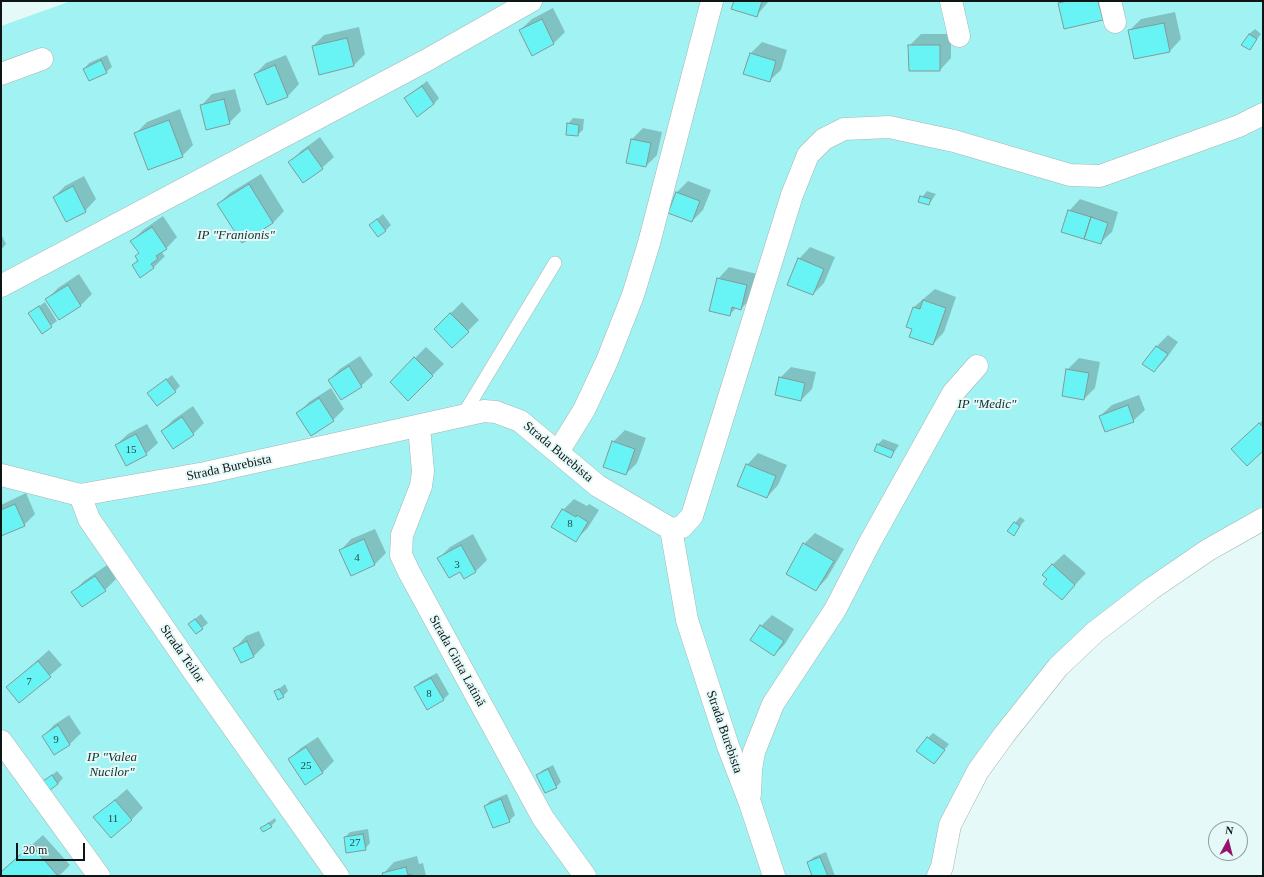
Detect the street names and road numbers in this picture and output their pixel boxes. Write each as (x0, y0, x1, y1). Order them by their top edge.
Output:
street label: Strada Burebista (520, 418, 596, 486)
street label: Strada Burebista (185, 451, 273, 485)
street label: Strada Ginta Latină (426, 613, 488, 709)
street label: Strada Teilor (156, 622, 208, 686)
street label: Strada Burebista (703, 689, 745, 775)

